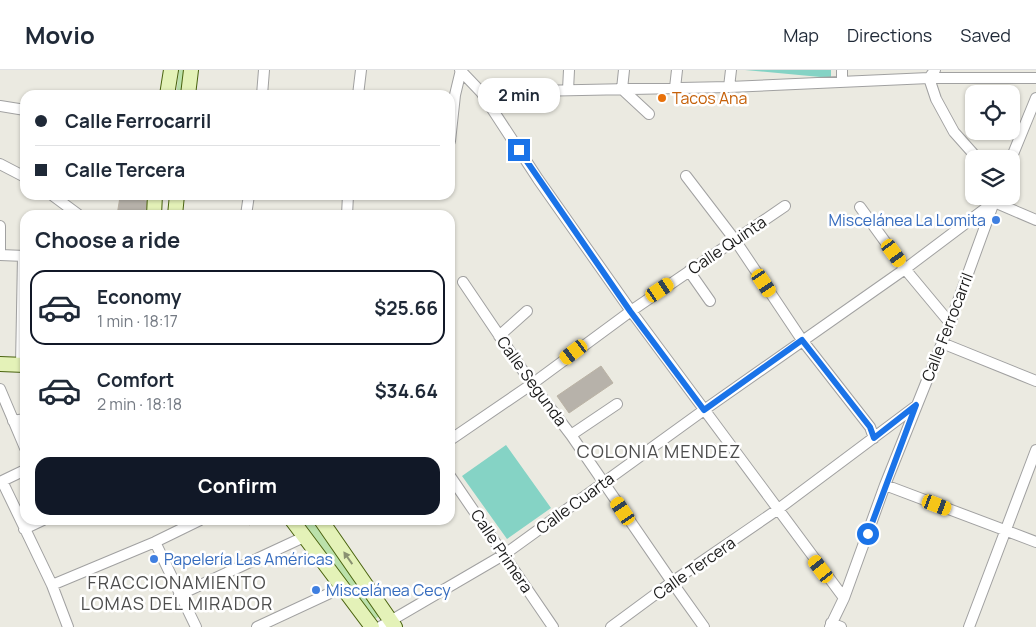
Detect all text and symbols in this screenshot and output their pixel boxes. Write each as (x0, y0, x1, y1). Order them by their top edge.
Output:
text: Movio (25, 18, 95, 51)
text: Map (783, 23, 819, 47)
text: Directions (847, 23, 932, 47)
text: Saved (960, 23, 1011, 47)
callout: 2 min (478, 78, 560, 112)
text: 2 min (498, 84, 540, 106)
map controls (965, 85, 1020, 205)
button: locate (965, 85, 1020, 140)
place label: Tacos Ana (672, 87, 747, 109)
marker: Tacos Ana (656, 92, 668, 104)
text: Calle Ferrocarril (65, 108, 211, 134)
route end (508, 139, 530, 161)
button: layers (965, 150, 1020, 205)
text: Calle Tercera (65, 157, 185, 183)
place label: Miscelánea La Lomita (829, 209, 986, 231)
street label: Calle Quinta (684, 211, 770, 279)
marker: Miscelánea La Lomita (990, 214, 1002, 226)
text: Choose a ride (35, 225, 180, 255)
car (879, 236, 908, 270)
car (749, 266, 778, 300)
street label: Calle Ferrocarril (916, 269, 978, 385)
car (643, 275, 676, 305)
text: Economy (97, 284, 181, 310)
icon: car (37, 285, 82, 330)
text: $25.66 (374, 295, 438, 321)
text: 1 min · 18:17 (97, 310, 178, 332)
street label: Calle Segunda (492, 332, 572, 430)
car (557, 337, 590, 367)
text: Comfort (97, 367, 174, 393)
icon: car (37, 368, 82, 413)
text: $34.64 (375, 378, 438, 404)
text: 2 min · 18:18 (97, 393, 182, 415)
district label: COLONIA MENDEZ (577, 439, 741, 463)
button: Confirm (35, 457, 440, 515)
street label: Calle Cuarta (532, 467, 618, 539)
car (920, 493, 953, 517)
car (608, 494, 637, 528)
street label: Calle Primera (466, 505, 538, 597)
route start (857, 523, 879, 545)
street label: Calle Tercera (648, 531, 740, 605)
place label: Papelería Las Américas (164, 548, 333, 570)
one-way arrow (343, 551, 353, 565)
marker: Papelería Las Américas (148, 553, 160, 565)
car (805, 553, 836, 585)
district label: FRACCIONAMIENTO LOMAS DEL MIRADOR (81, 570, 273, 615)
place label: Miscelánea Cecy (326, 579, 451, 601)
marker: Miscelánea Cecy (310, 584, 322, 596)

